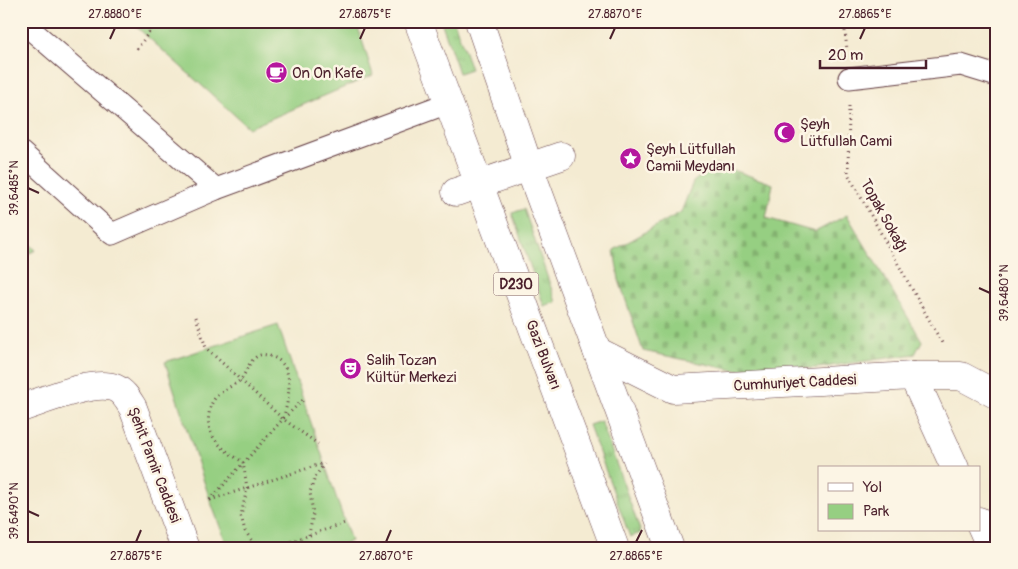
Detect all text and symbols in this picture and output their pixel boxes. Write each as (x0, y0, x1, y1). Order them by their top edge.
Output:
text: 27.8880°E (88, 7, 142, 22)
text: 27.8875°E (339, 7, 391, 22)
text: 27.8870°E (588, 7, 642, 22)
text: 27.8865°E (839, 7, 891, 22)
scale bar (820, 38, 927, 70)
text: 20 m (828, 46, 863, 65)
cafe icon: On On Kafe (264, 61, 288, 85)
place label: On On Kafe (292, 64, 364, 83)
place label: Şeyh Lütfullah Cami (800, 115, 892, 151)
mosque icon: Şeyh Lütfullah Cami (772, 121, 796, 145)
place label: Şeyh Lütfullah Camii Meydanı (646, 140, 735, 176)
place icon: Şeyh Lütfullah Camii Meydanı (618, 146, 642, 170)
text: 39.6485°N (7, 160, 22, 216)
street label: Topak Sokağı (856, 176, 912, 256)
text: 39.6480°N (997, 264, 1012, 322)
road number: D230 (494, 272, 538, 296)
street label: Gazi Bulvarı (521, 317, 565, 393)
place label: Salih Tozan Kültür Merkezi (366, 351, 457, 387)
theatre icon: Salih Tozan Kültür Merkezi (338, 357, 362, 381)
street label: Cumhuriyet Caddesi (733, 370, 857, 396)
street label: Şehit Pamir Caddesi (123, 404, 185, 526)
legend (818, 466, 980, 532)
text: Yol (862, 478, 882, 497)
text: 39.6490°N (7, 482, 22, 540)
text: Park (863, 502, 890, 521)
text: 27.8875°E (110, 549, 162, 564)
text: 27.8870°E (359, 549, 413, 564)
text: 27.8865°E (610, 549, 662, 564)

